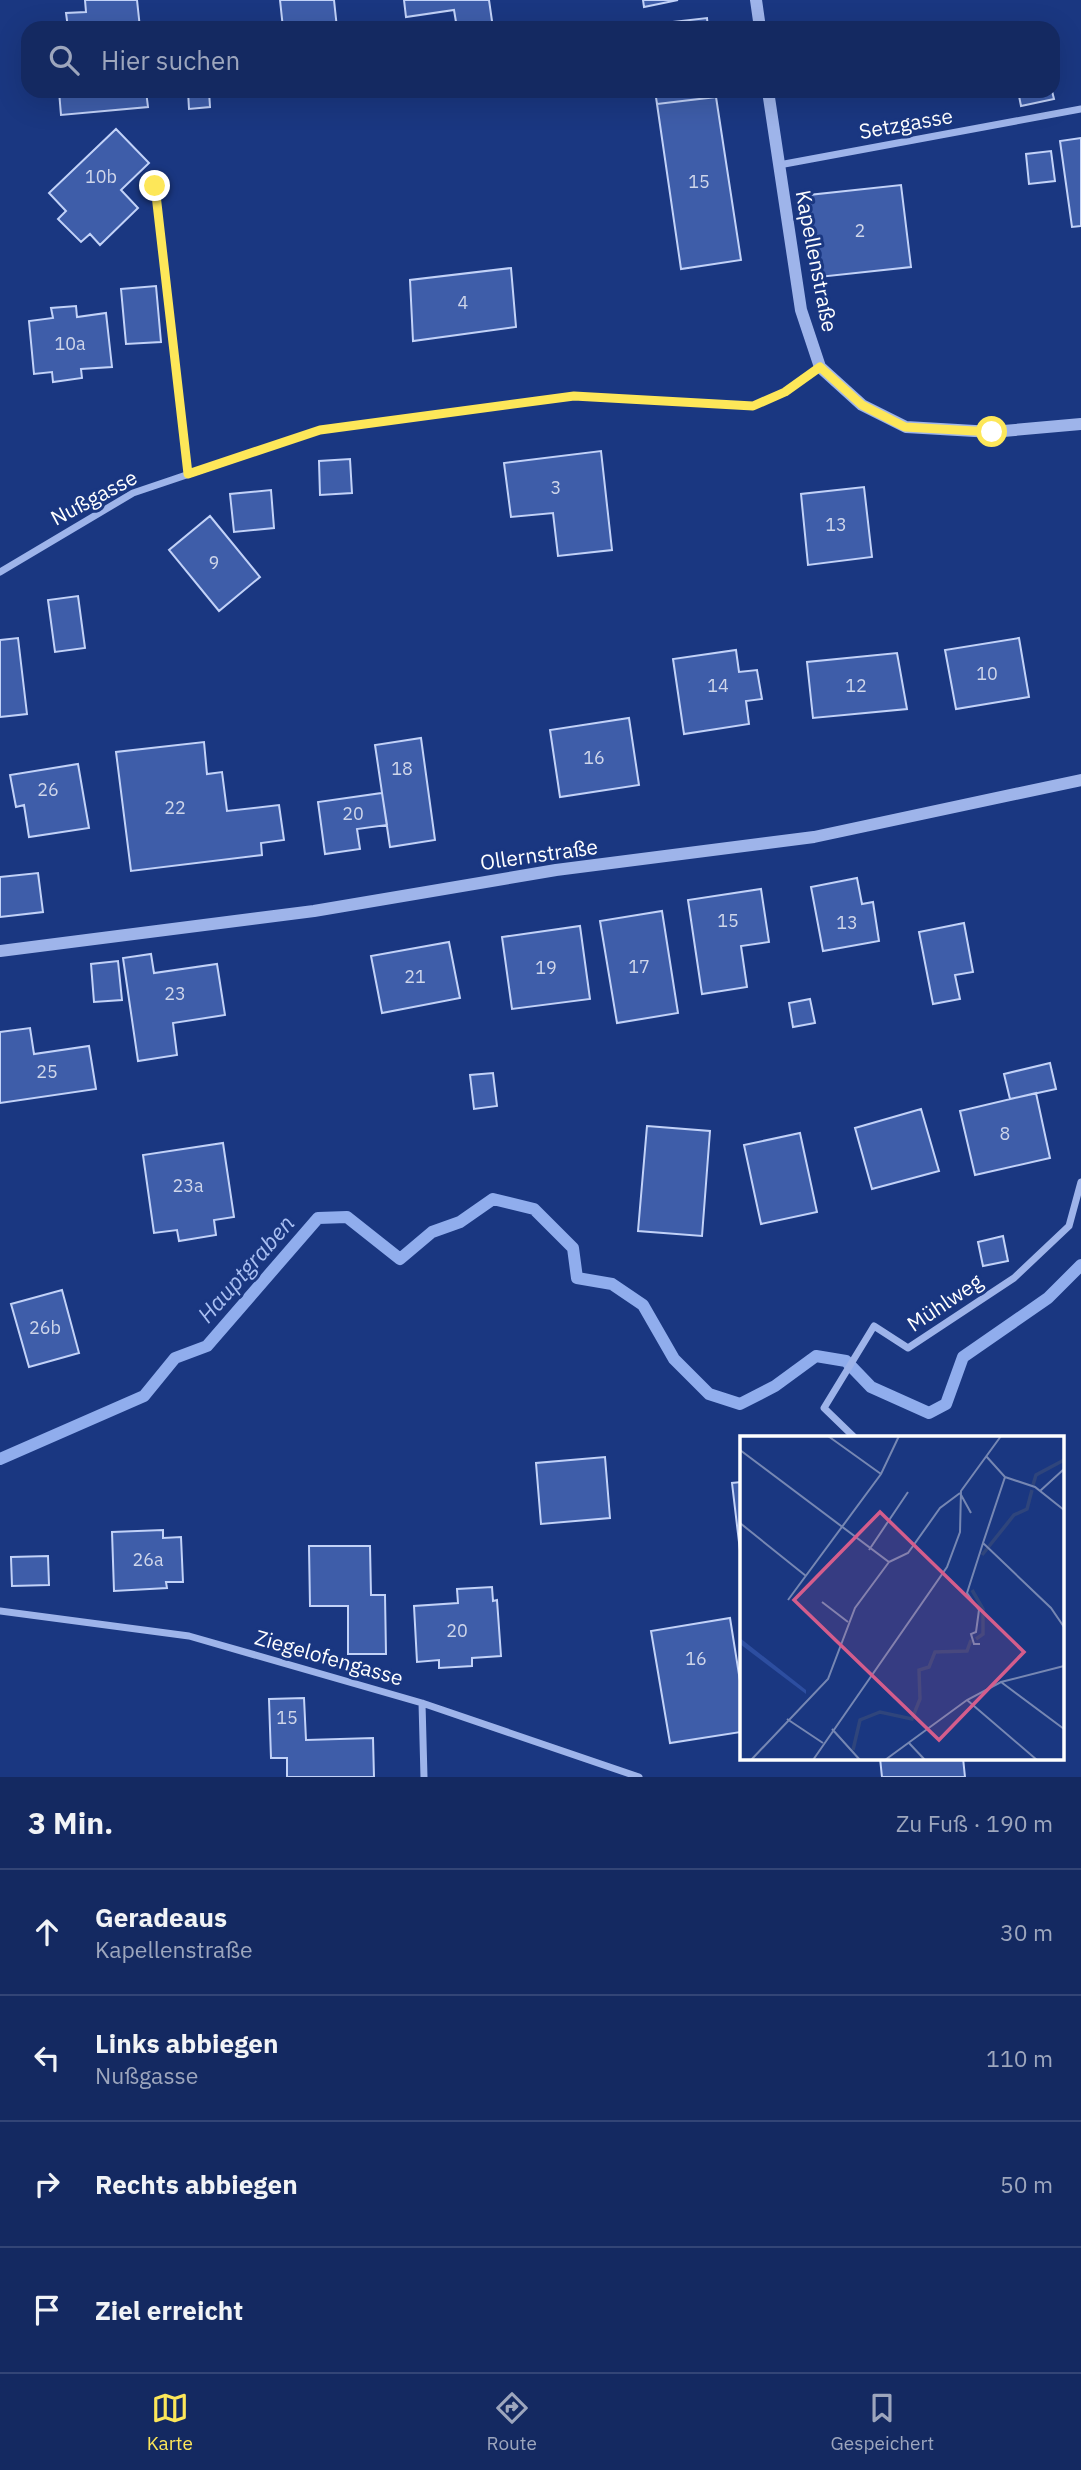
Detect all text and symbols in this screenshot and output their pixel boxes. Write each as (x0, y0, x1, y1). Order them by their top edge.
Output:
search box (21, 21, 1060, 98)
icon: search (45, 41, 83, 79)
text: Hier suchen (101, 43, 240, 77)
street label: Setzgasse (857, 101, 955, 145)
house number: 10b (85, 165, 117, 188)
route end (139, 170, 170, 201)
house number: 15 (688, 170, 710, 193)
street label: Kapellenstraße (790, 187, 844, 334)
house number: 2 (855, 219, 865, 242)
house number: 4 (458, 291, 469, 314)
house number: 10a (54, 332, 86, 355)
route start (976, 416, 1007, 447)
street label: Nußgasse (45, 463, 142, 532)
house number: 3 (551, 476, 561, 499)
house number: 13 (825, 513, 847, 536)
house number: 9 (209, 551, 219, 574)
house number: 10 (976, 662, 998, 685)
house number: 14 (707, 674, 729, 697)
house number: 12 (845, 674, 867, 697)
house number: 16 (583, 746, 605, 769)
house number: 18 (391, 757, 413, 780)
house number: 26 (37, 778, 59, 801)
house number: 22 (164, 796, 186, 819)
house number: 20 (342, 802, 364, 825)
street label: Ollernstraße (478, 832, 600, 876)
house number: 15 (717, 909, 739, 932)
house number: 13 (836, 911, 858, 934)
house number: 17 (628, 955, 650, 978)
house number: 19 (535, 956, 557, 979)
house number: 21 (404, 965, 426, 988)
house number: 23 (164, 982, 186, 1005)
house number: 25 (36, 1060, 58, 1083)
house number: 8 (1000, 1122, 1010, 1145)
house number: 23a (172, 1174, 204, 1197)
water label: Hauptgraben (190, 1208, 300, 1329)
street label: Mühlweg (901, 1267, 988, 1338)
house number: 26b (29, 1316, 61, 1339)
inset map (740, 1436, 1064, 1759)
house number: 26a (132, 1548, 164, 1571)
house number: 20 (446, 1619, 468, 1642)
street label: Ziegelofengasse (252, 1622, 407, 1692)
house number: 16 (685, 1647, 707, 1670)
house number: 15 (276, 1706, 298, 1729)
text: 3 Min. (28, 1803, 113, 1842)
text: Zu Fuß · 190 m (896, 1808, 1053, 1838)
text: Geradeaus (95, 1900, 227, 1934)
icon: ahead (28, 1913, 66, 1951)
text: 30 m (1000, 1917, 1053, 1947)
text: Kapellenstraße (95, 1934, 253, 1964)
text: Links abbiegen (95, 2026, 278, 2060)
icon: left (28, 2039, 66, 2077)
text: 110 m (986, 2043, 1053, 2073)
text: Nußgasse (95, 2060, 198, 2090)
icon: right (28, 2165, 66, 2203)
text: Rechts abbiegen (95, 2167, 298, 2201)
text: 50 m (1000, 2169, 1053, 2199)
icon: arrive (28, 2291, 66, 2329)
text: Ziel erreicht (95, 2293, 243, 2327)
tab: Karte (147, 2389, 193, 2455)
tab: Route (487, 2389, 537, 2455)
tab: Gespeichert (831, 2389, 934, 2455)

